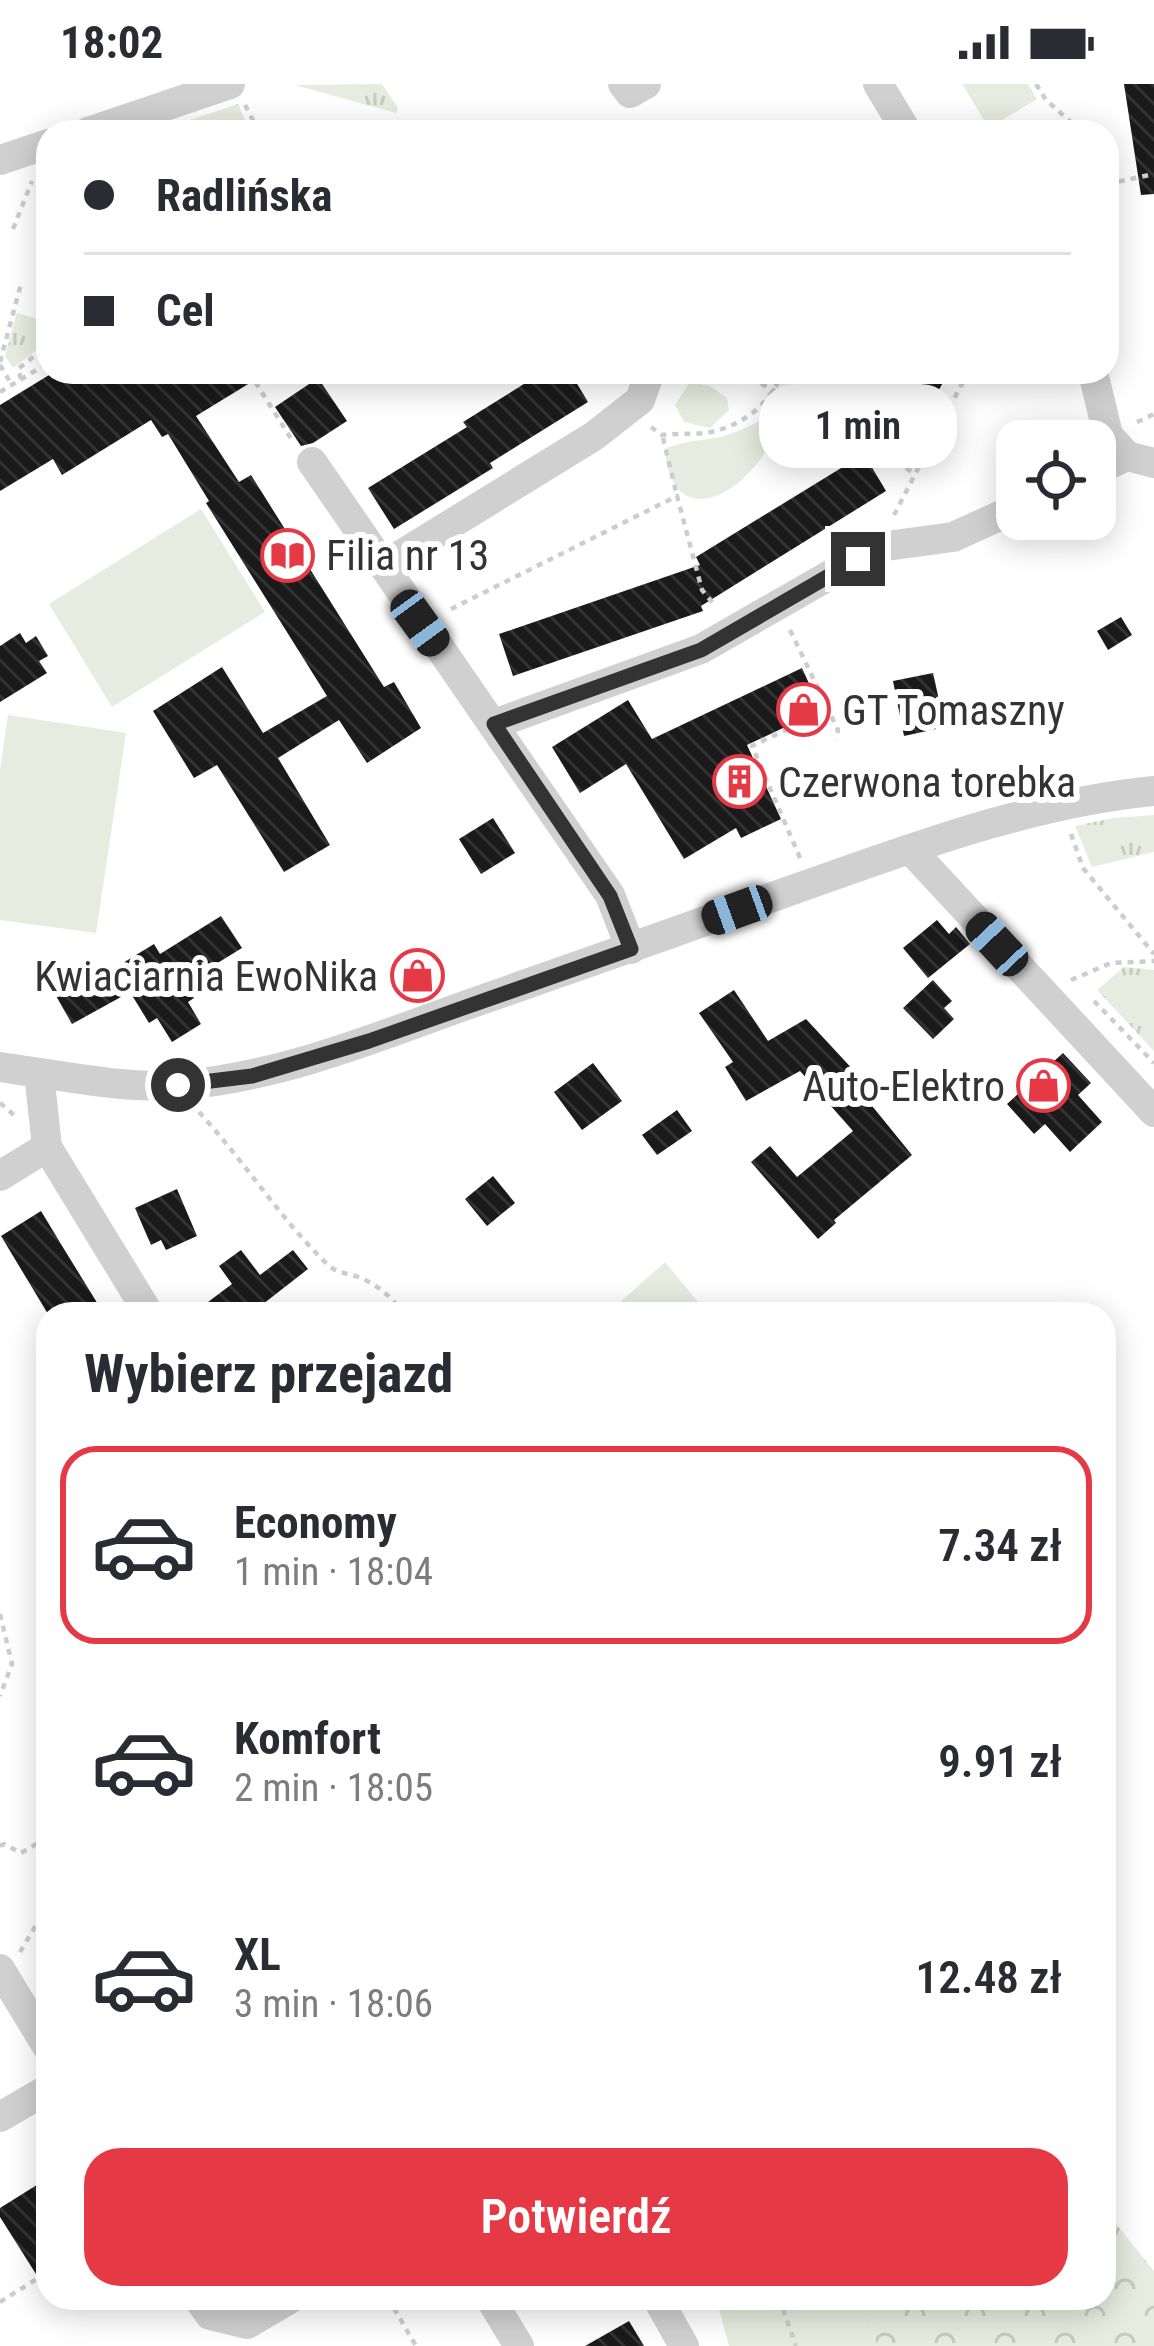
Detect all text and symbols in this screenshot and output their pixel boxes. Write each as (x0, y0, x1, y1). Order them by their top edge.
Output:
text: 18:02 (60, 16, 163, 69)
text: Radlińska (156, 169, 332, 222)
text: Cel (156, 284, 215, 337)
callout: 1 min (759, 385, 957, 469)
text: 1 min (815, 403, 901, 449)
map controls (996, 420, 1116, 540)
button: locate (996, 420, 1116, 540)
library icon: Filia nr 13 (259, 527, 315, 583)
place label: Filia nr 13 (326, 531, 489, 580)
route end (831, 532, 885, 586)
car (384, 583, 456, 663)
shop icon: GT Tomaszny (775, 682, 831, 738)
place label: GT Tomaszny (842, 686, 1065, 735)
building icon: Czerwona torebka (711, 754, 767, 810)
place label: Czerwona torebka (778, 758, 1076, 807)
car (697, 881, 777, 939)
car (959, 905, 1035, 983)
shop icon: Kwiaciarnia EwoNika (389, 948, 445, 1004)
place label: Kwiaciarnia EwoNika (34, 952, 378, 1001)
route start (151, 1058, 205, 1112)
shop icon: Auto-Elektro (1016, 1058, 1072, 1114)
place label: Auto-Elektro (802, 1062, 1005, 1111)
text: Wybierz przejazd (84, 1342, 453, 1405)
icon: car (90, 1491, 198, 1599)
text: Economy (234, 1496, 397, 1549)
text: 7.34 zł (938, 1519, 1062, 1572)
text: 1 min · 18:04 (234, 1549, 433, 1595)
icon: car (90, 1707, 198, 1815)
text: Komfort (234, 1712, 381, 1765)
text: 9.91 zł (938, 1735, 1062, 1788)
text: 2 min · 18:05 (234, 1765, 433, 1811)
icon: car (90, 1923, 198, 2031)
text: XL (234, 1928, 281, 1981)
text: 12.48 zł (916, 1951, 1062, 2004)
text: 3 min · 18:06 (234, 1981, 433, 2027)
button: Potwierdź (84, 2148, 1068, 2286)

